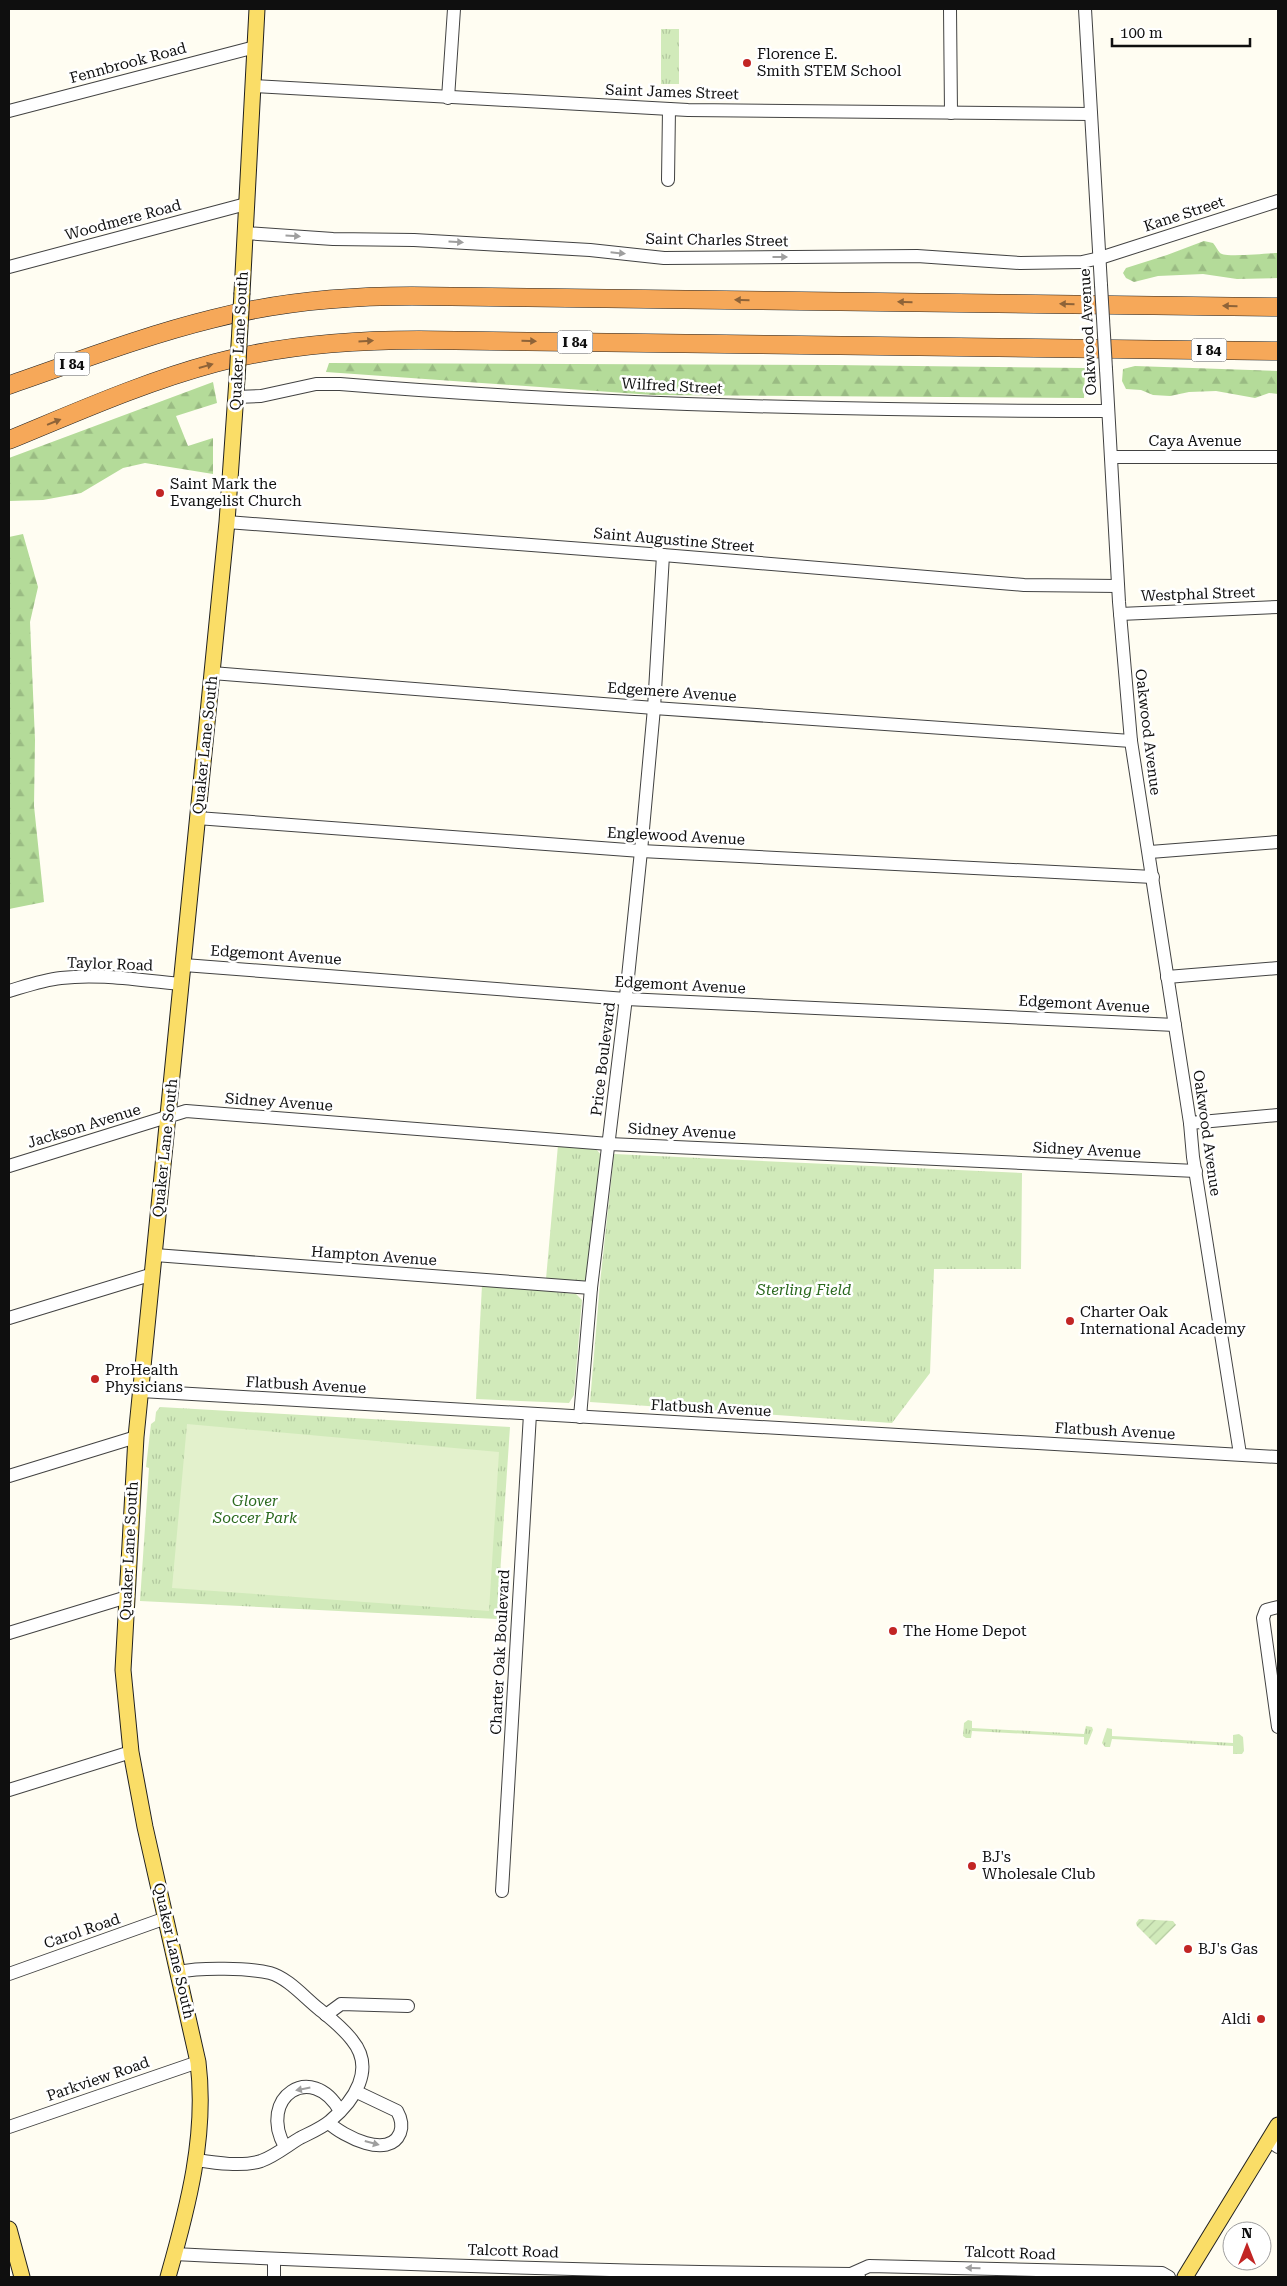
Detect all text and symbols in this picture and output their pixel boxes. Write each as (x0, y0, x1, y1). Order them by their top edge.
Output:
scale bar (1112, 15, 1250, 47)
text: 100 m (1120, 24, 1163, 42)
street label: Fennbrook Road (68, 39, 189, 87)
place label: Florence E. Smith STEM School (757, 45, 902, 80)
marker: Florence E. Smith STEM School (741, 57, 753, 69)
street label: Saint James Street (605, 81, 739, 103)
street label: Kane Street (1141, 192, 1227, 235)
street label: Woodmere Road (63, 196, 183, 244)
street label: Saint Charles Street (645, 230, 789, 250)
one-way arrow (286, 232, 302, 240)
one-way arrow (448, 239, 464, 247)
one-way arrow (610, 249, 626, 257)
one-way arrow (772, 253, 788, 261)
street label: Oakwood Avenue (1076, 268, 1100, 396)
street label: Quaker Lane South (226, 271, 252, 411)
one-way arrow (734, 296, 750, 304)
one-way arrow (896, 298, 912, 306)
one-way arrow (1059, 300, 1075, 308)
one-way arrow (1221, 302, 1237, 310)
road number: I 84 (558, 331, 592, 354)
one-way arrow (359, 337, 375, 345)
one-way arrow (521, 337, 537, 345)
road number: I 84 (1192, 338, 1226, 362)
road number: I 84 (54, 352, 90, 376)
one-way arrow (199, 361, 214, 369)
street label: Wilfred Street (621, 374, 723, 398)
one-way arrow (47, 418, 62, 426)
street label: Caya Avenue (1149, 432, 1241, 450)
place label: Saint Mark the Evangelist Church (170, 475, 302, 510)
marker: Saint Mark the Evangelist Church (154, 487, 166, 499)
street label: Saint Augustine Street (593, 524, 755, 556)
street label: Westphal Street (1140, 583, 1256, 605)
street label: Oakwood Avenue (1131, 668, 1165, 796)
street label: Quaker Lane South (189, 674, 221, 815)
street label: Edgemere Avenue (607, 679, 737, 705)
street label: Englewood Avenue (606, 823, 746, 849)
street label: Edgemont Avenue (210, 941, 342, 969)
street label: Taylor Road (67, 953, 154, 975)
street label: Edgemont Avenue (614, 973, 746, 997)
street label: Edgemont Avenue (1018, 992, 1150, 1016)
street label: Price Boulevard (587, 1001, 619, 1117)
street label: Oakwood Avenue (1189, 1069, 1225, 1197)
street label: Quaker Lane South (149, 1077, 181, 1218)
street label: Sidney Avenue (225, 1089, 333, 1115)
street label: Jackson Avenue (25, 1100, 143, 1152)
street label: Sidney Avenue (628, 1119, 736, 1143)
street label: Sidney Avenue (1033, 1138, 1141, 1162)
street label: Hampton Avenue (311, 1243, 437, 1269)
park label: Sterling Field (756, 1281, 851, 1299)
place label: Charter Oak International Academy (1080, 1303, 1246, 1338)
marker: Charter Oak International Academy (1064, 1315, 1076, 1327)
place label: ProHealth Physicians (105, 1361, 183, 1396)
marker: ProHealth Physicians (89, 1373, 101, 1385)
street label: Flatbush Avenue (245, 1373, 367, 1397)
street label: Flatbush Avenue (650, 1396, 772, 1420)
street label: Flatbush Avenue (1054, 1419, 1176, 1443)
street label: Quaker Lane South (116, 1481, 142, 1621)
park label: Glover Soccer Park (212, 1492, 298, 1527)
street label: Charter Oak Boulevard (487, 1569, 513, 1735)
place label: The Home Depot (903, 1622, 1027, 1640)
marker: The Home Depot (887, 1625, 899, 1637)
place label: BJ's Wholesale Club (982, 1848, 1095, 1883)
marker: BJ's Wholesale Club (966, 1860, 978, 1872)
street label: Quaker Lane South (150, 1881, 199, 2021)
street label: Carol Road (42, 1909, 123, 1952)
place label: BJ's Gas (1198, 1940, 1258, 1958)
marker: BJ's Gas (1182, 1943, 1194, 1955)
place label: Aldi (1221, 2010, 1251, 2028)
marker: Aldi (1255, 2013, 1267, 2025)
street label: Parkview Road (44, 2053, 152, 2105)
one-way arrow (294, 2086, 310, 2094)
one-way arrow (365, 2140, 380, 2148)
north arrow (1222, 2221, 1272, 2271)
text: N (1242, 2225, 1253, 2241)
street label: Talcott Road (467, 2240, 559, 2262)
street label: Talcott Road (964, 2242, 1056, 2264)
one-way arrow (965, 2264, 981, 2272)

